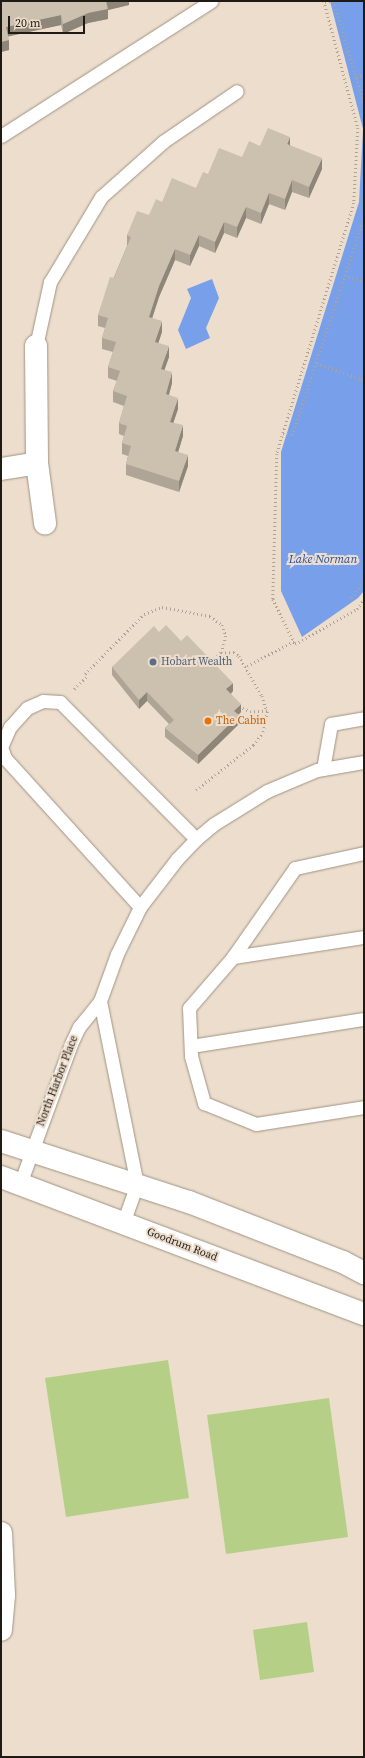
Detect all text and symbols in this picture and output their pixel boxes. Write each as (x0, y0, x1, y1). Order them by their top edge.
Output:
scale bar (10, 8, 87, 34)
text: 20 m (15, 15, 41, 31)
water label: Lake Norman (289, 553, 357, 567)
place label: Hobart Wealth (161, 655, 233, 669)
marker: Hobart Wealth (148, 657, 158, 667)
place label: The Cabin (216, 714, 266, 728)
marker: The Cabin (203, 716, 213, 726)
street label: North Harbor Place (35, 1034, 81, 1128)
street label: Goodrum Road (145, 1226, 219, 1264)

